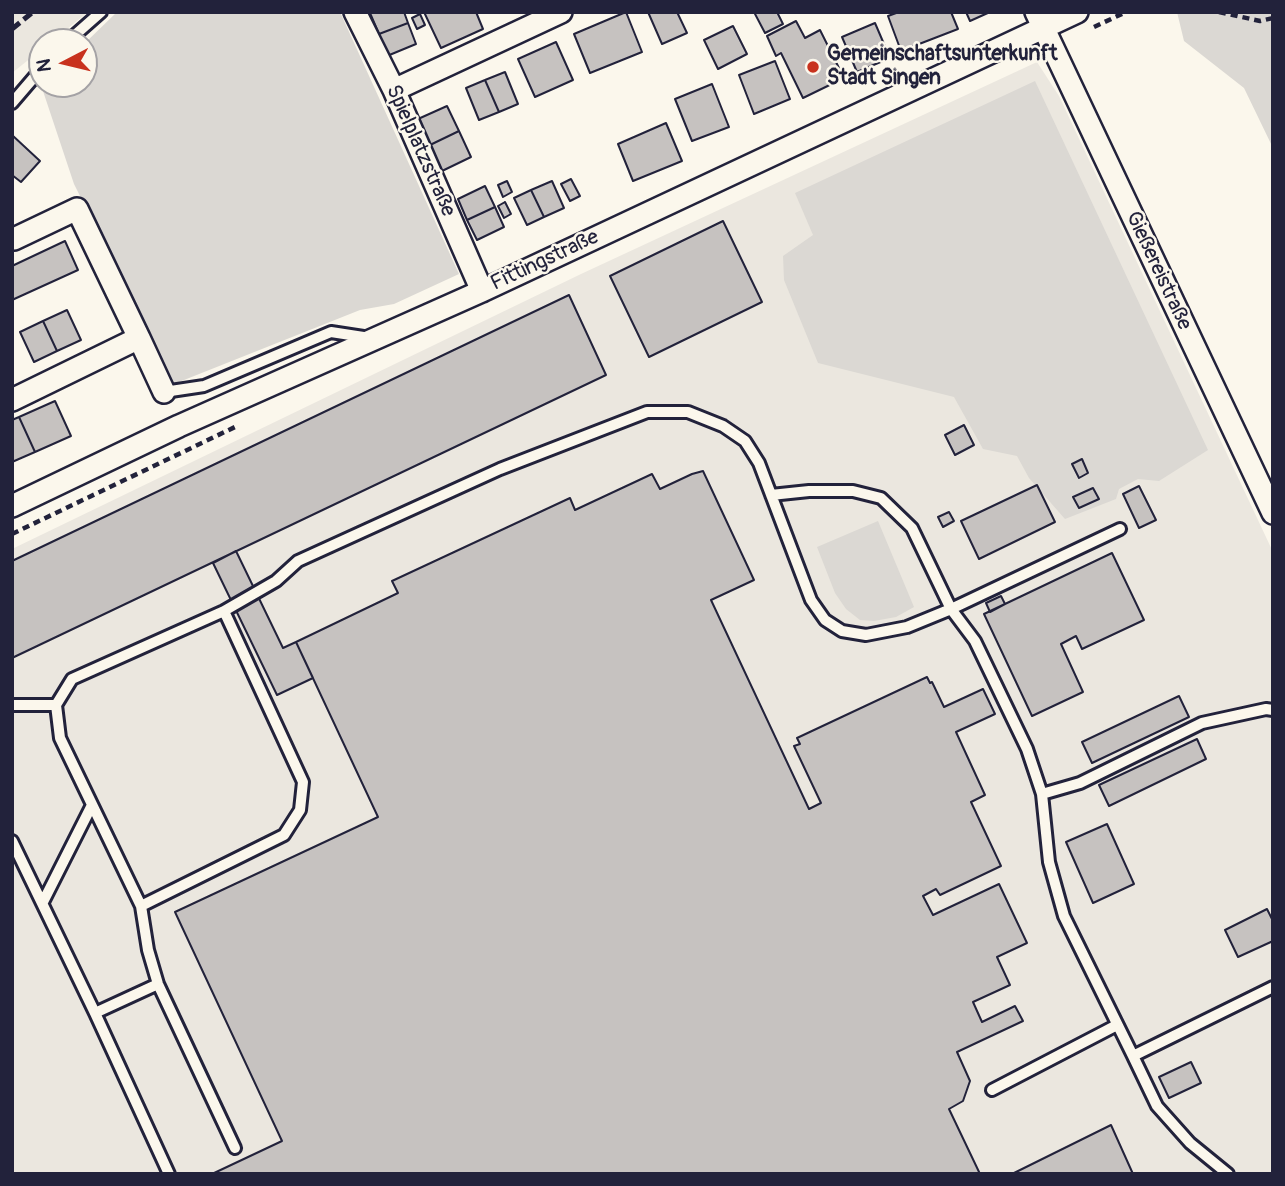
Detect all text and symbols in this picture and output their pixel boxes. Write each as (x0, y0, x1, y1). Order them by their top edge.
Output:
north arrow (28, 28, 98, 98)
place label: Gemeinschaftsunterkunft Stadt Singen (827, 42, 1057, 92)
text: N (31, 57, 57, 73)
marker: Gemeinschaftsunterkunft Stadt Singen (805, 59, 821, 75)
street label: Spielplatzstraße (380, 81, 460, 221)
street label: Gießereistraße (1120, 208, 1196, 334)
street label: Fittingstraße (487, 225, 603, 297)

